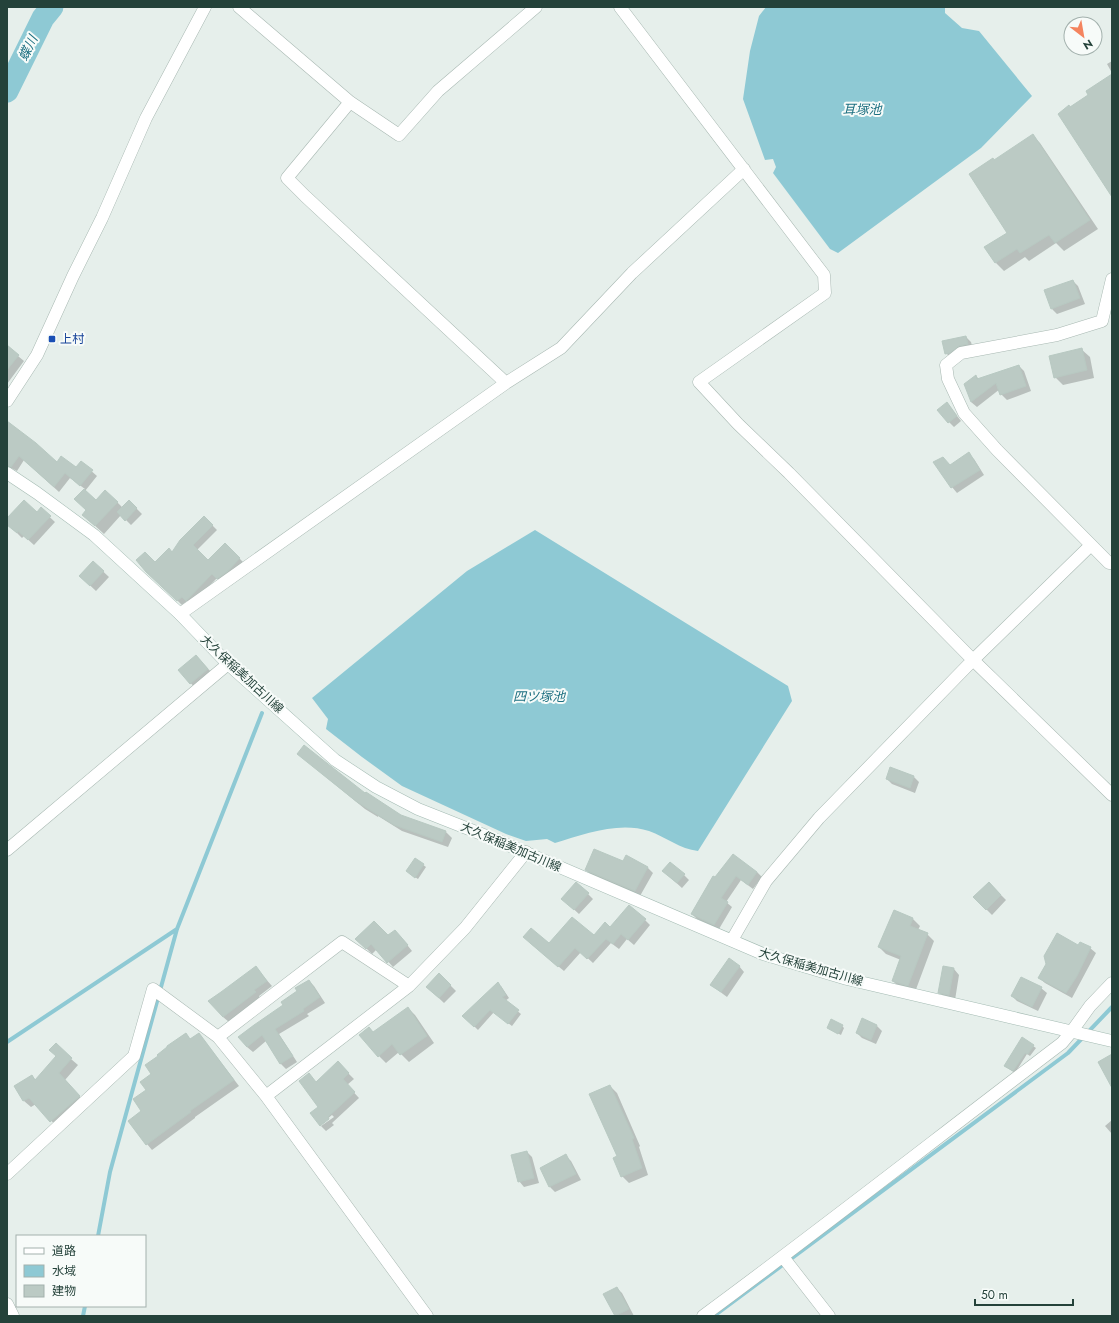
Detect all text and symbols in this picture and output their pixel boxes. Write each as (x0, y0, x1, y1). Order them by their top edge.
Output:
north arrow (1063, 16, 1103, 56)
water label: 蝶川 (14, 30, 43, 64)
text: N (1080, 35, 1096, 54)
water label: 耳塚池 (842, 100, 883, 119)
place label: 上村 (60, 330, 85, 348)
marker: 上村 (47, 334, 57, 344)
street label: 大久保稲美加古川線 (196, 631, 288, 717)
water label: 四ツ塚池 (513, 687, 567, 706)
street label: 大久保稲美加古川線 (458, 818, 564, 876)
street label: 大久保稲美加古川線 (757, 943, 865, 991)
legend (16, 1235, 146, 1307)
text: 道路 (52, 1242, 76, 1260)
text: 水域 (52, 1262, 76, 1280)
scale bar (975, 1281, 1073, 1307)
text: 建物 (52, 1282, 76, 1300)
text: 50 m (981, 1286, 1008, 1304)

